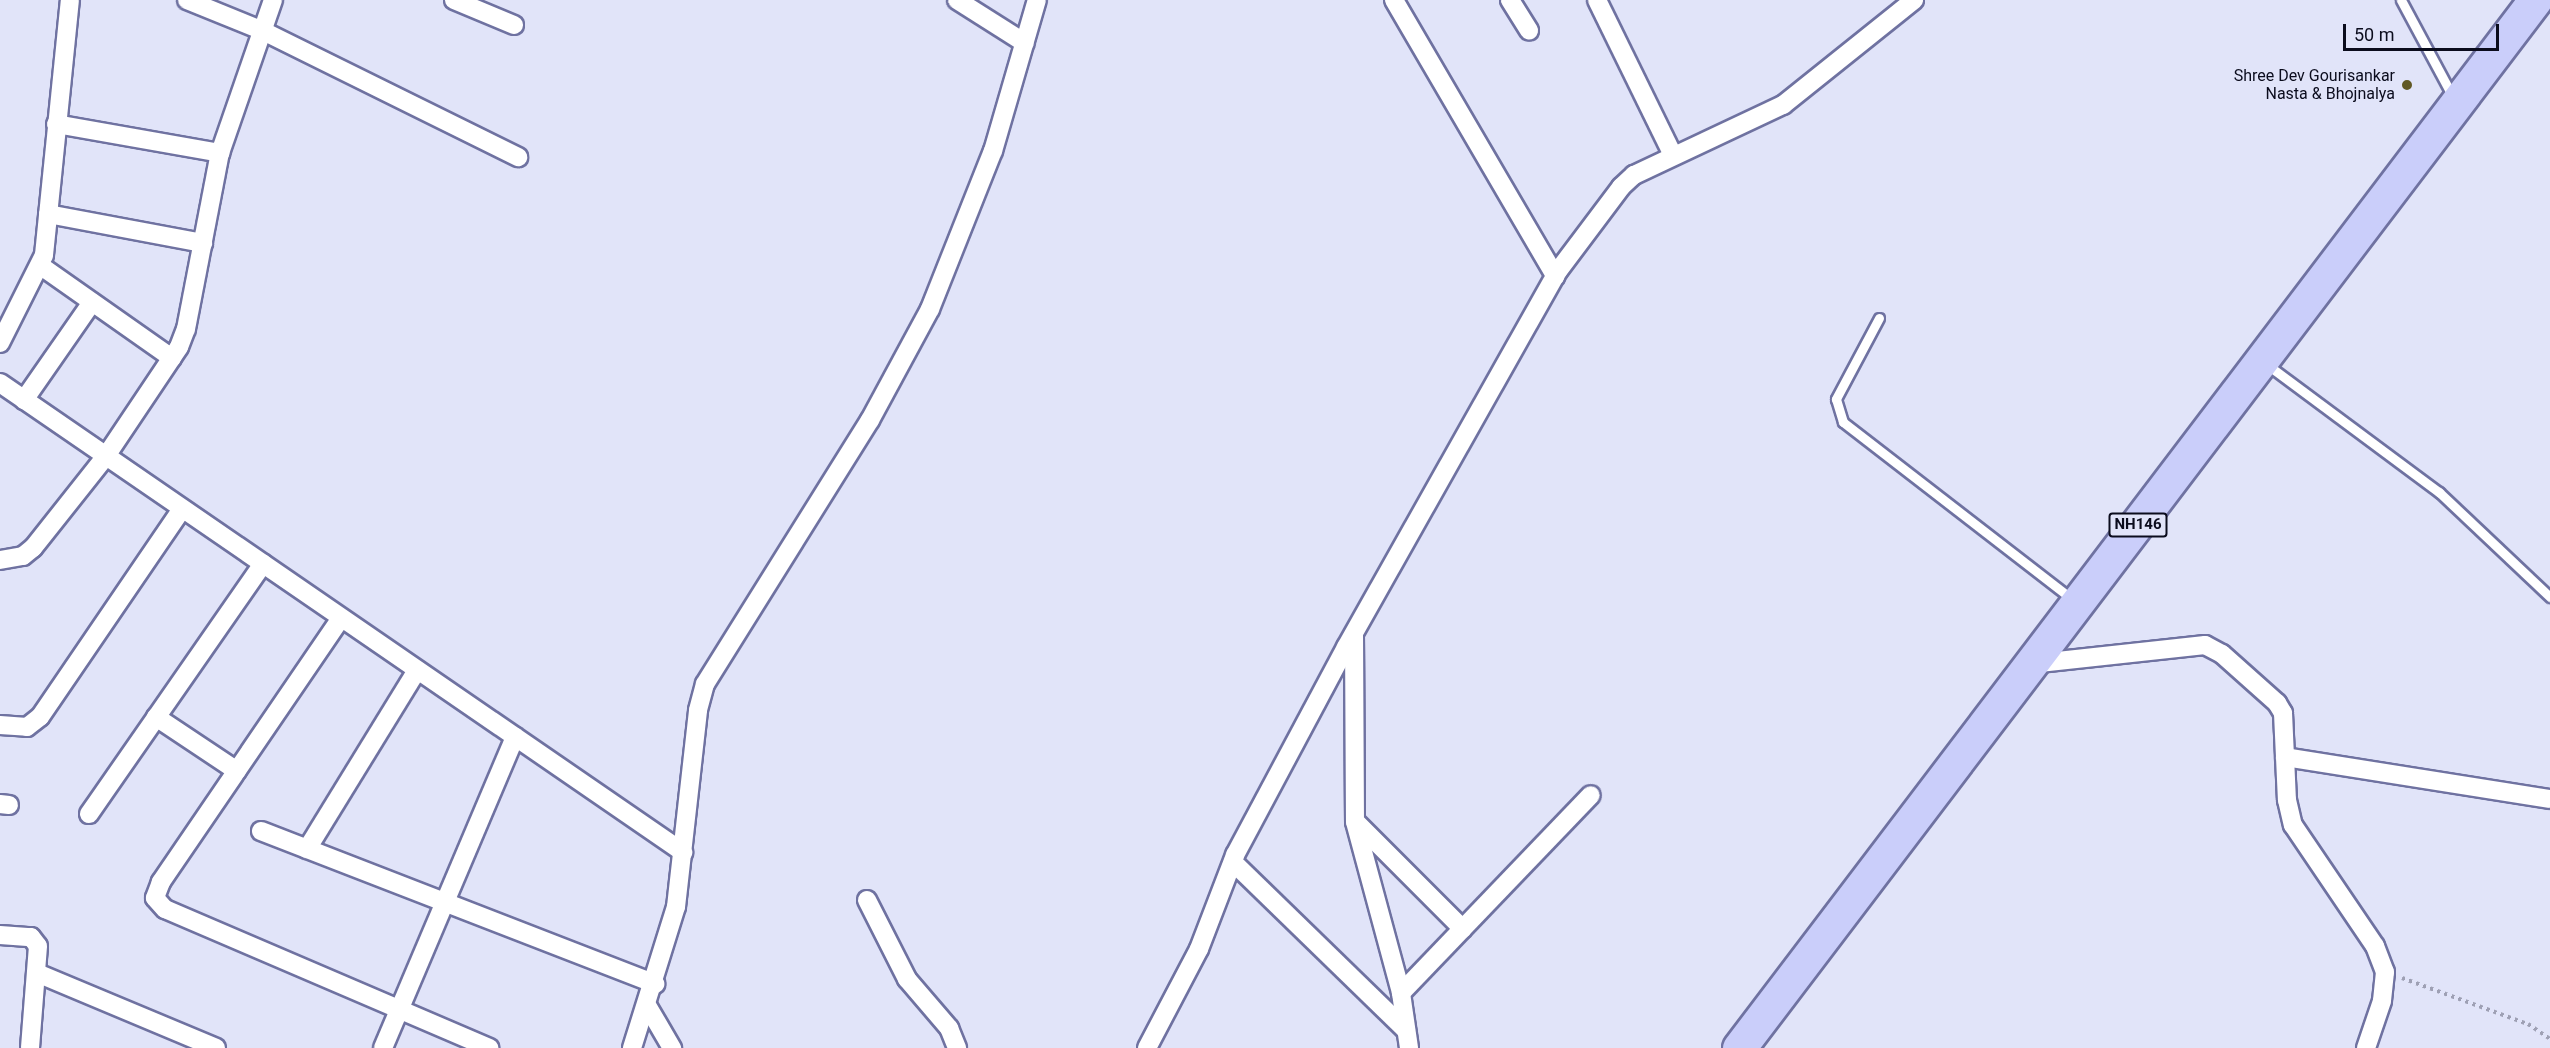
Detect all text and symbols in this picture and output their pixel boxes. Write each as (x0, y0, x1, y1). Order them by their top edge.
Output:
scale bar (2346, 12, 2502, 50)
text: 50 m (2354, 24, 2394, 45)
place label: Shree Dev Gourisankar Nasta & Bhojnalya (2234, 66, 2395, 104)
marker: Shree Dev Gourisankar Nasta & Bhojnalya (2400, 78, 2414, 92)
road number: NH146 (2108, 513, 2168, 537)

